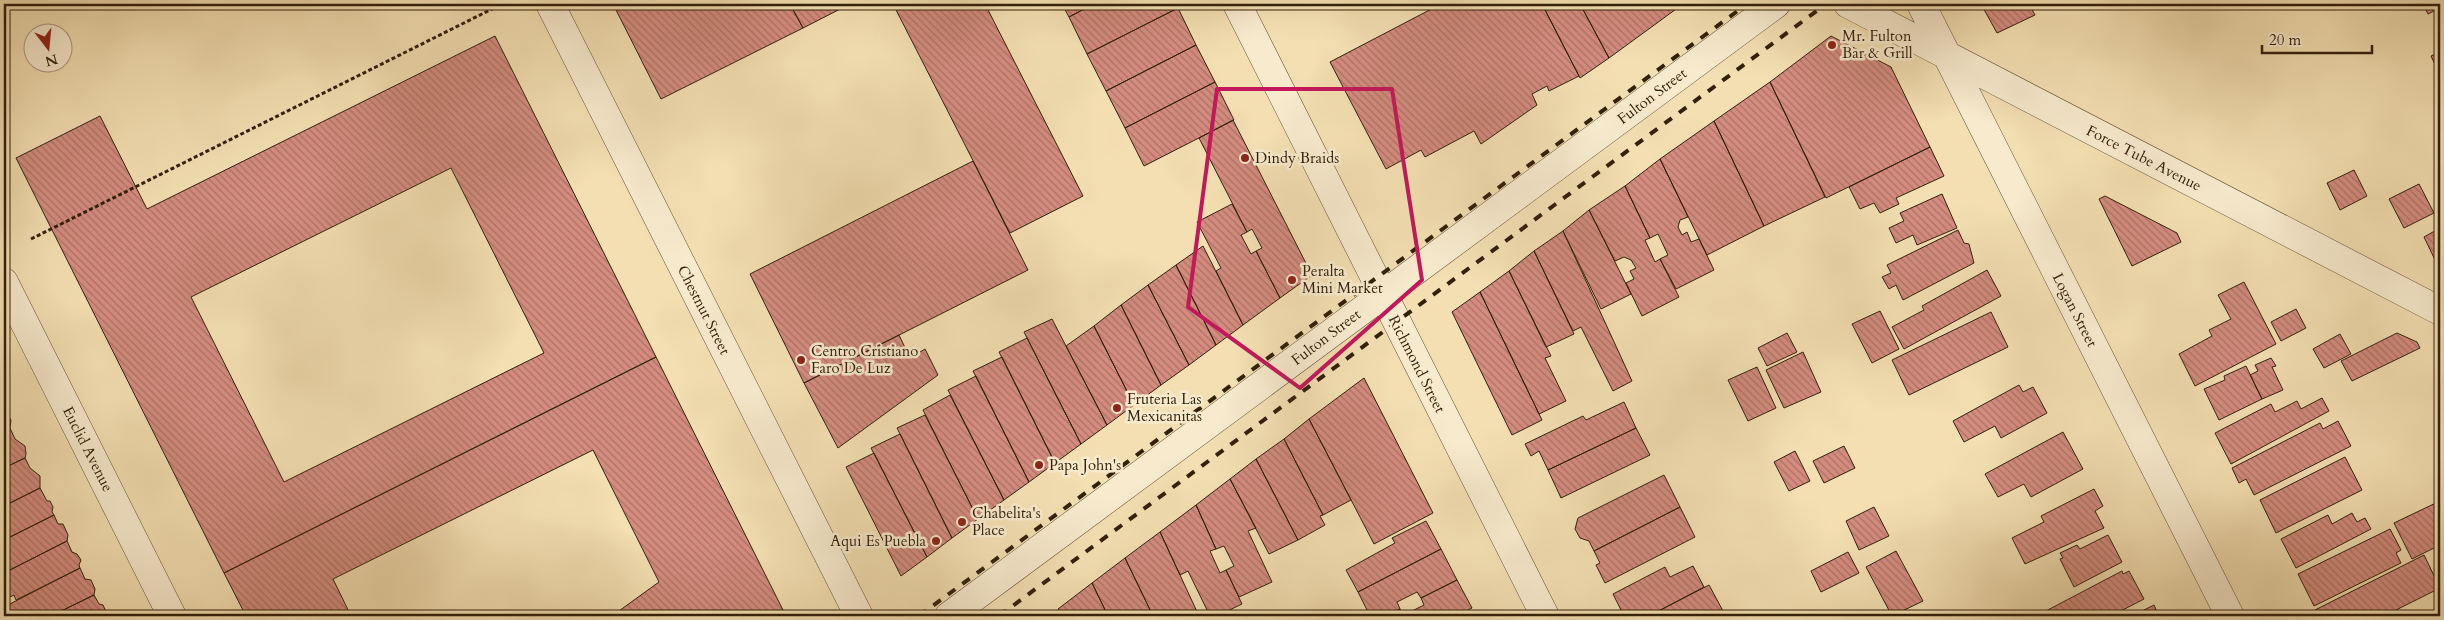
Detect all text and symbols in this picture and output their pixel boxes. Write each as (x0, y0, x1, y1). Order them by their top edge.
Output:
north arrow (22, 22, 72, 72)
scale bar (2262, 22, 2372, 54)
place label: Mr. Fulton Bar & Grill (1842, 26, 1913, 63)
text: 20 m (2269, 30, 2301, 50)
marker: Mr. Fulton Bar & Grill (1826, 39, 1838, 51)
text: N (43, 49, 60, 71)
street label: Fulton Street (1613, 63, 1691, 129)
street label: Force Tube Avenue (2083, 120, 2205, 196)
place label: Dindy Braids (1255, 148, 1339, 168)
marker: Dindy Braids (1239, 152, 1251, 164)
place label: Peralta Mini Market (1302, 261, 1383, 298)
street label: Chestnut Street (673, 262, 735, 358)
street label: Logan Street (2048, 269, 2102, 351)
marker: Peralta Mini Market (1286, 274, 1298, 286)
street label: Fulton Street (1287, 304, 1365, 370)
street label: Richmond Street (1384, 312, 1450, 416)
place label: Centro Cristiano Faro De Luz (811, 341, 918, 378)
marker: Centro Cristiano Faro De Luz (795, 354, 807, 366)
place label: Fruteria Las Mexicanitas (1127, 389, 1202, 426)
marker: Fruteria Las Mexicanitas (1111, 402, 1123, 414)
street label: Euclid Avenue (58, 403, 118, 495)
place label: Papa John's (1049, 455, 1121, 475)
marker: Papa John's (1033, 459, 1045, 471)
place label: Chabelita's Place (972, 503, 1041, 540)
marker: Chabelita's Place (956, 516, 968, 528)
place label: Aqui Es Puebla (830, 531, 927, 551)
marker: Aqui Es Puebla (930, 535, 942, 547)

